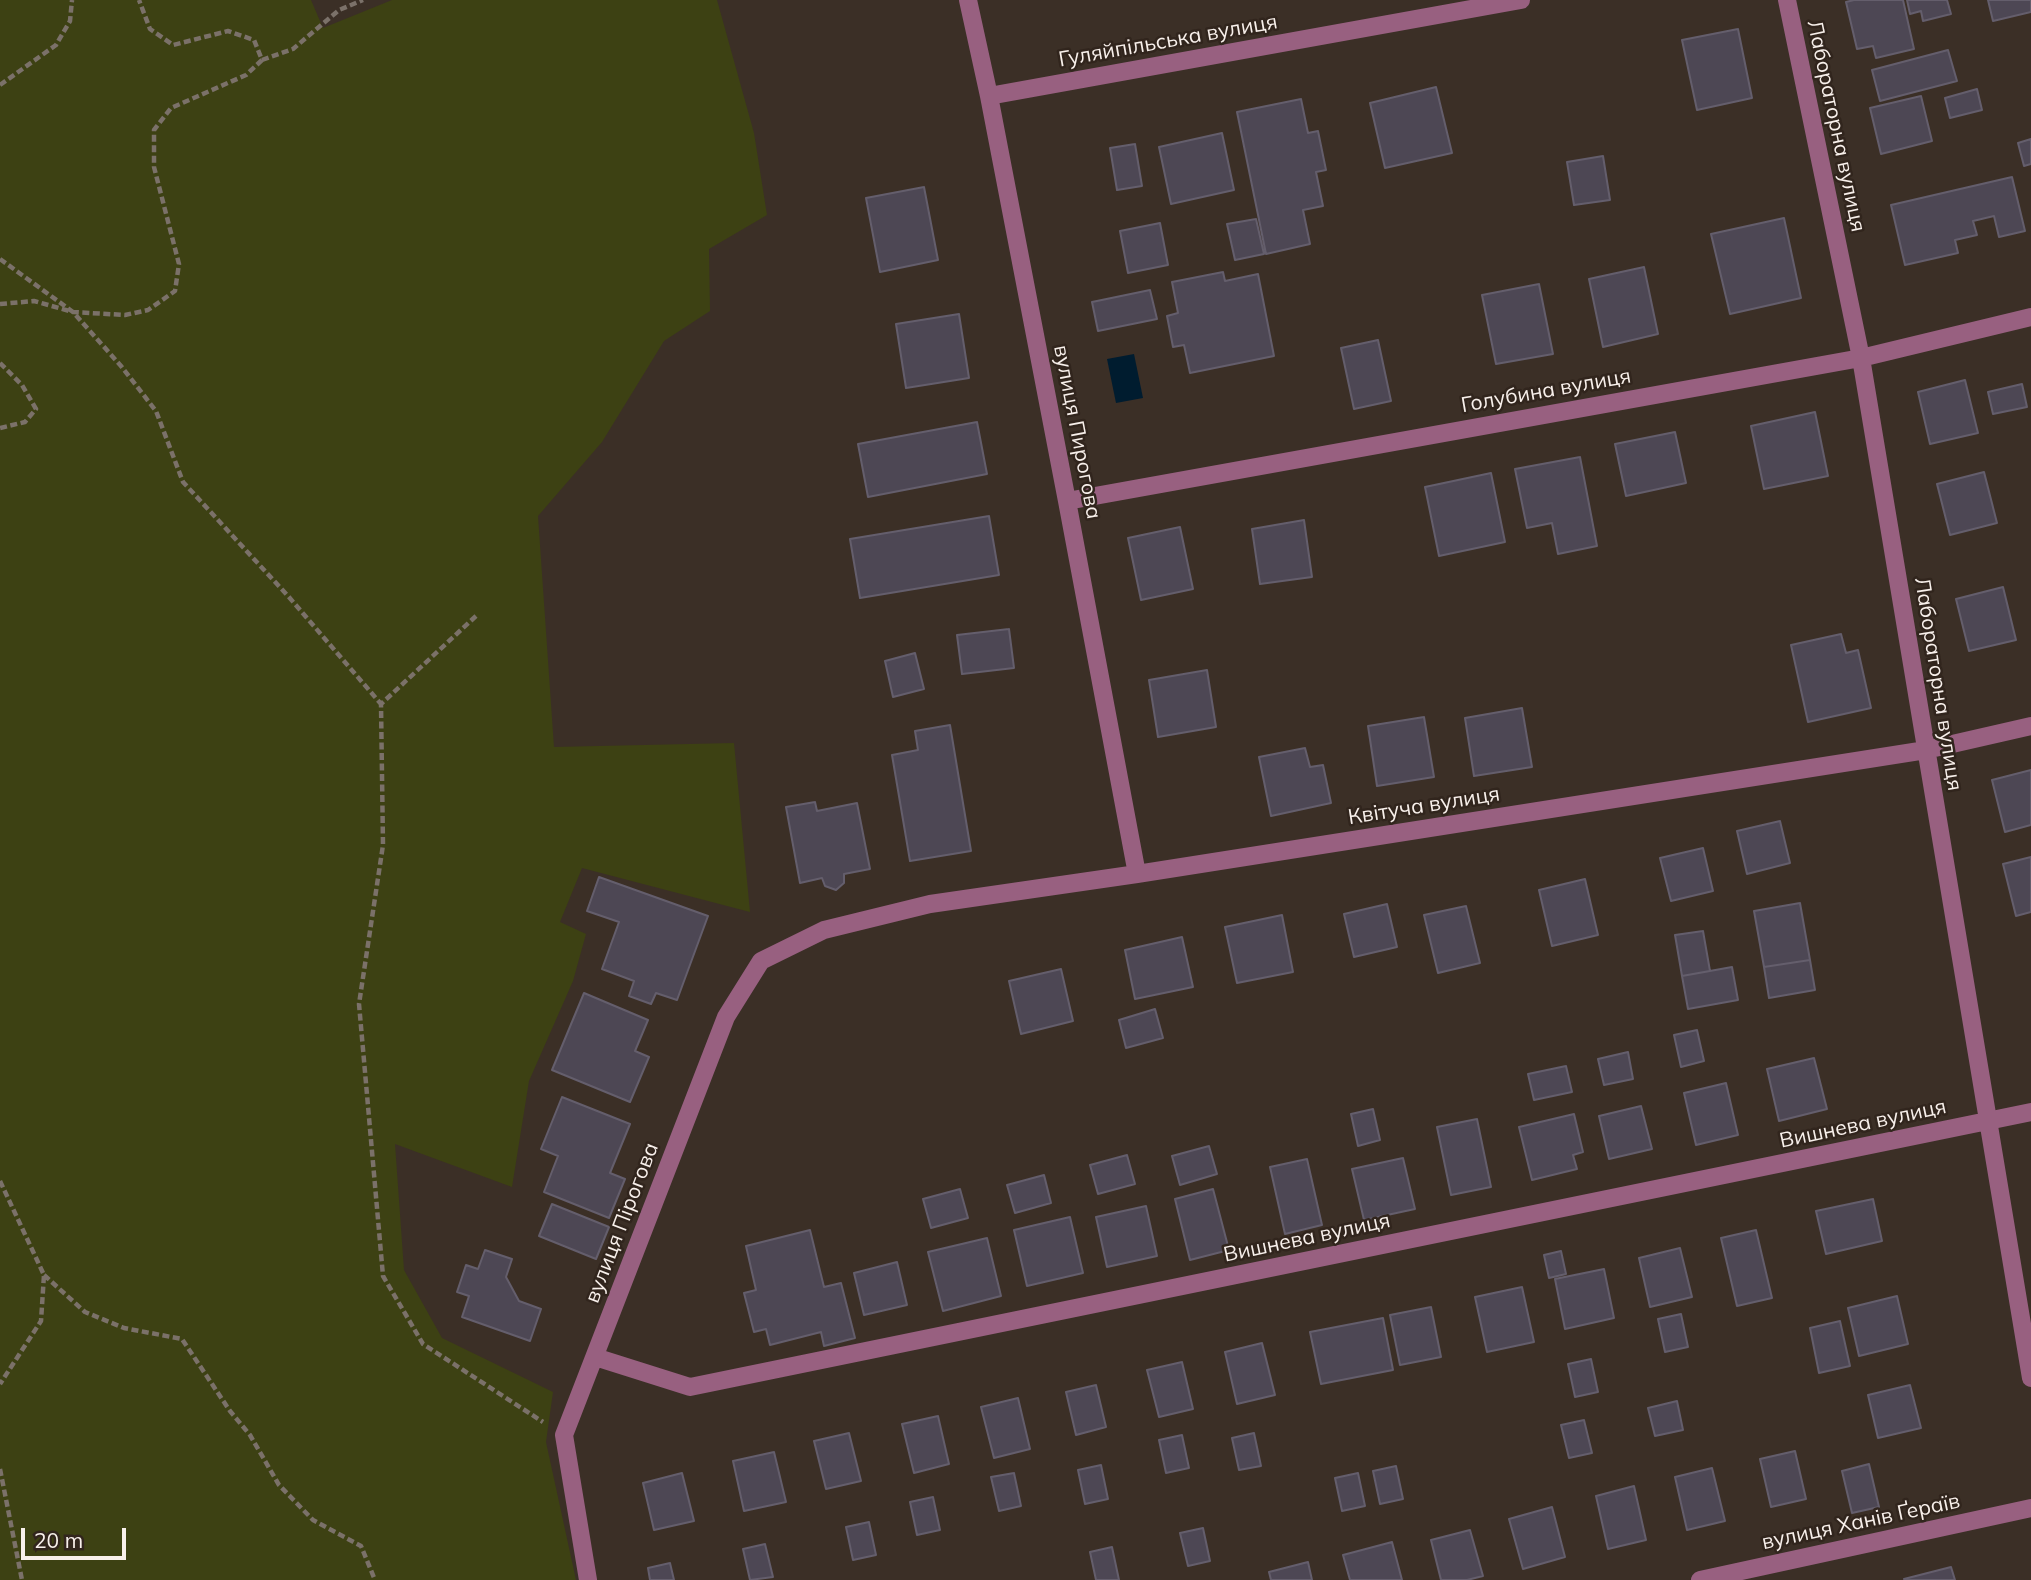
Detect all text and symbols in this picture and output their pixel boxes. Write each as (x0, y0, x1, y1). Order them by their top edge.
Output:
street label: Гуляйпільська вулиця (1057, 9, 1279, 73)
street label: Лабораторна вулиця (1801, 18, 1871, 234)
street label: вулиця Пирогова (1048, 343, 1106, 521)
street label: Голубина вулиця (1459, 364, 1633, 418)
street label: Лабораторна вулиця (1909, 575, 1967, 793)
street label: Квітуча вулиця (1346, 782, 1502, 830)
street label: Вишнева вулиця (1777, 1094, 1949, 1154)
street label: вулиця Пірогова (580, 1139, 664, 1307)
street label: Вишнева вулиця (1221, 1208, 1393, 1268)
street label: вулиця Ханів Ґераїв (1760, 1489, 1962, 1555)
scale bar (24, 1514, 130, 1558)
text: 20 m (34, 1527, 83, 1553)

